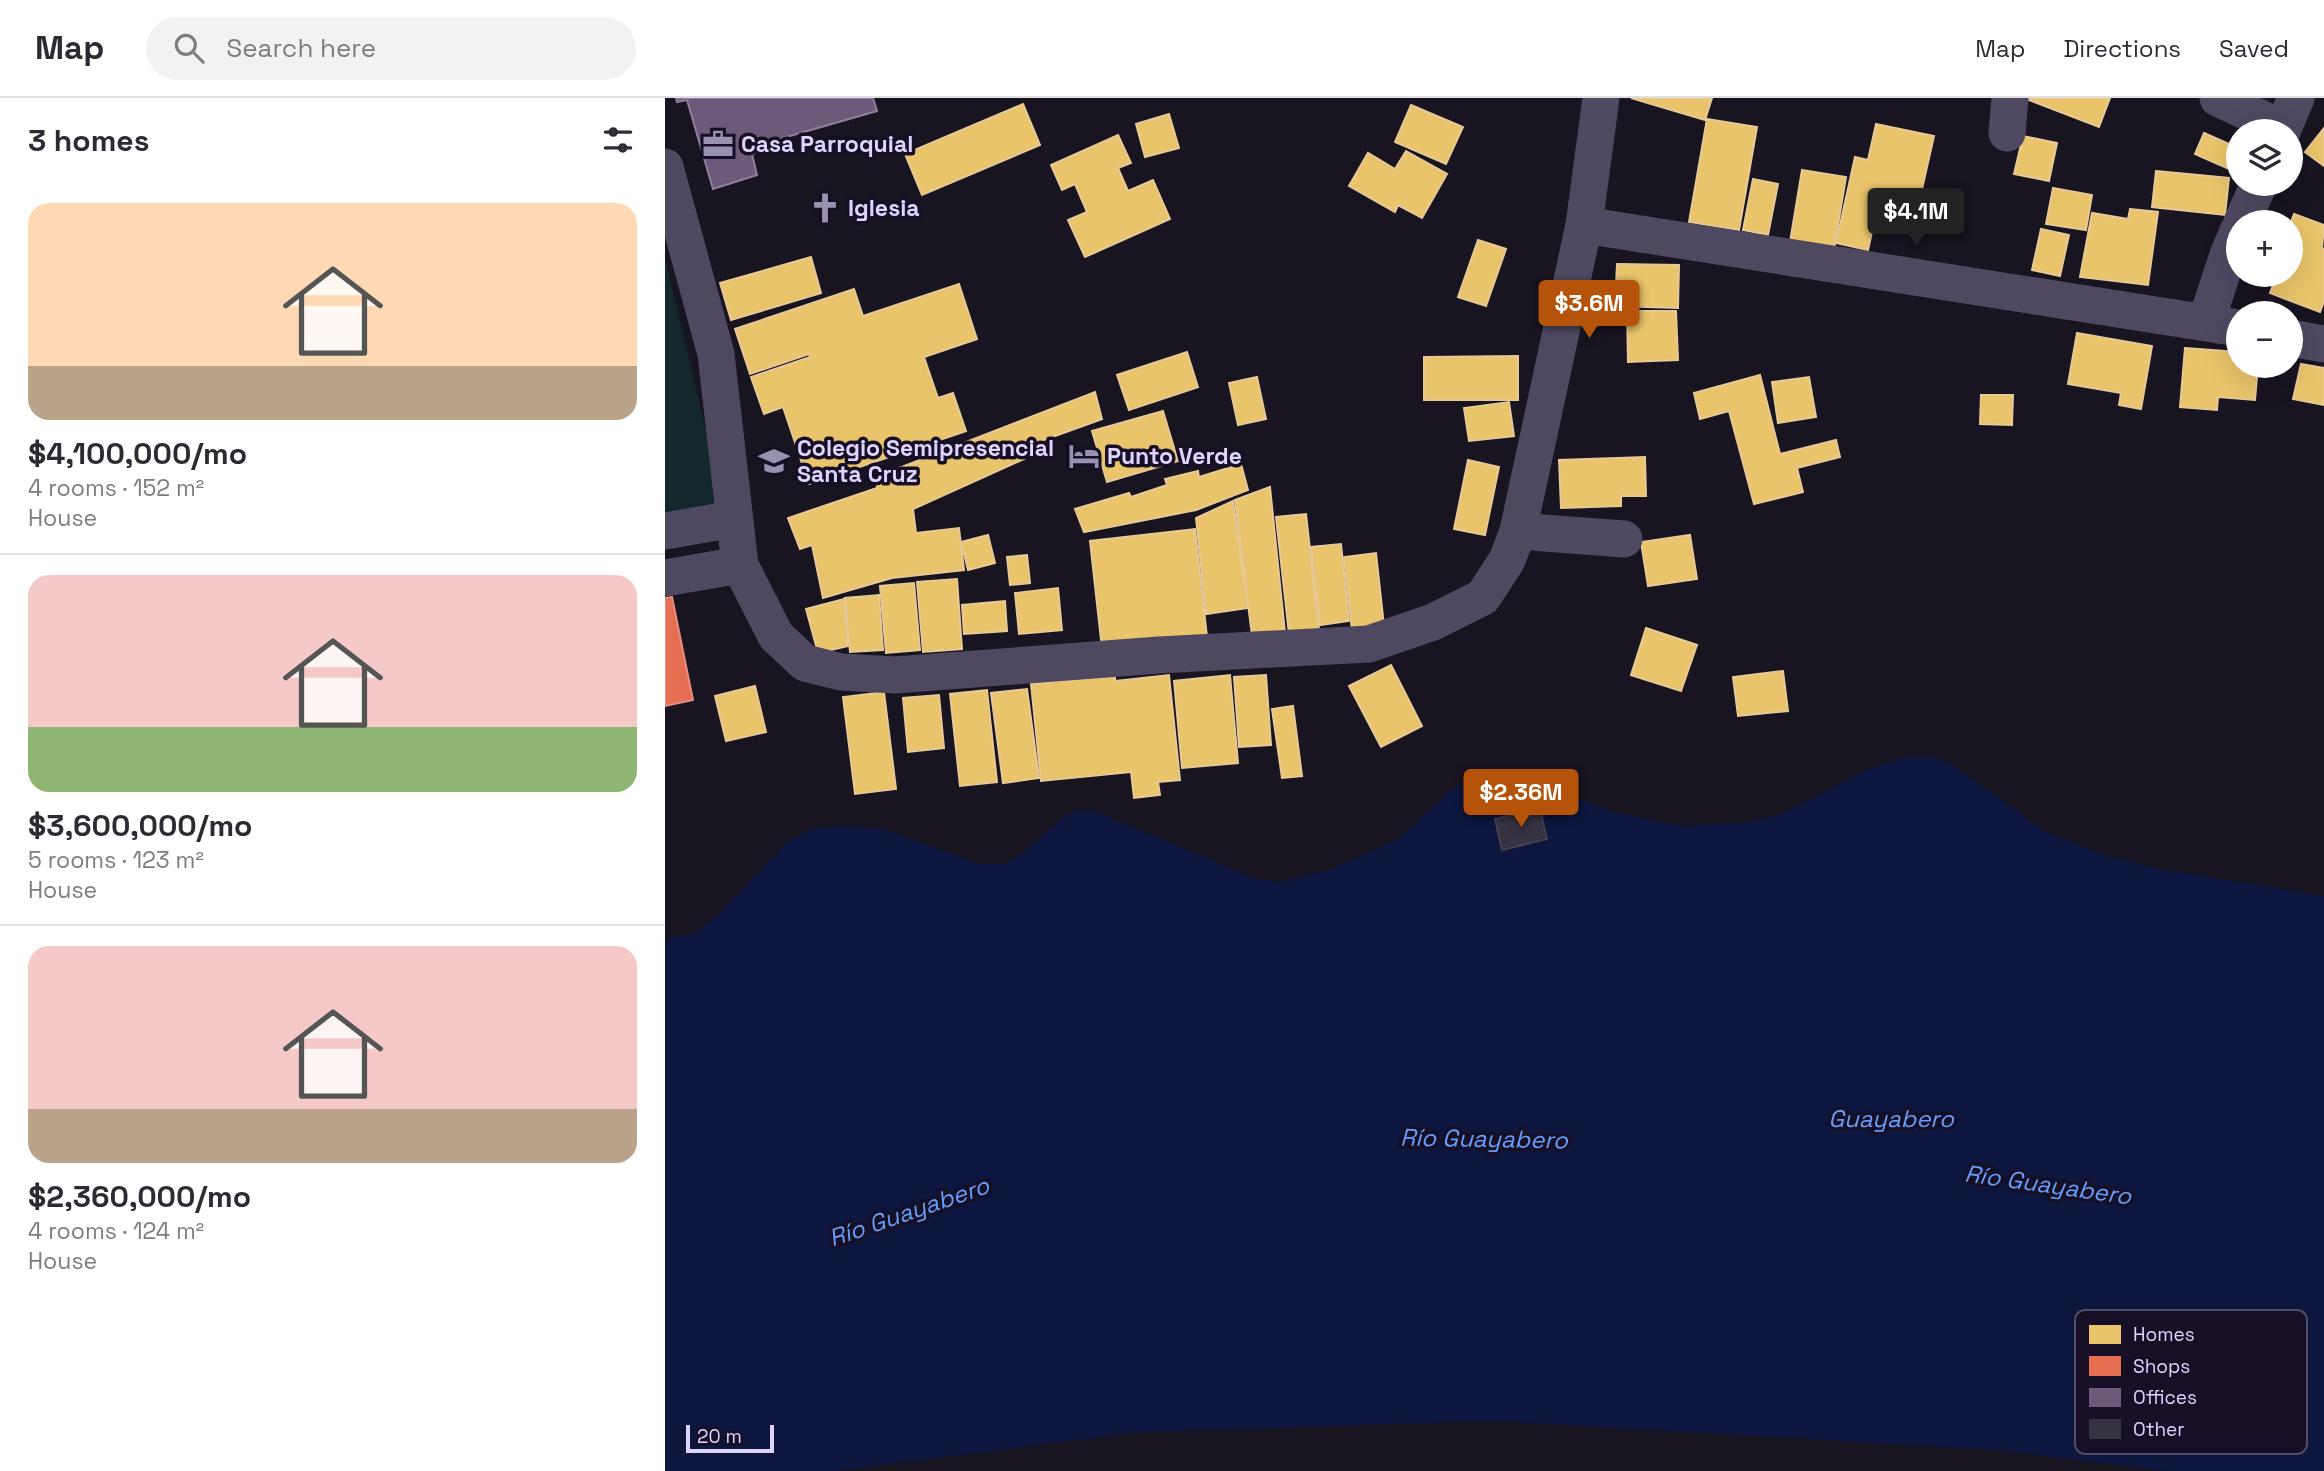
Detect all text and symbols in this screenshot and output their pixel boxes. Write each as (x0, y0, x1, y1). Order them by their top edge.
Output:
search box (146, 17, 636, 80)
text: Map (35, 27, 104, 69)
icon: search (170, 29, 208, 67)
text: Search here (226, 31, 376, 65)
text: Map (1975, 33, 2025, 64)
text: Directions (2063, 33, 2181, 64)
text: Saved (2219, 33, 2289, 64)
map controls (2226, 119, 2303, 378)
button: layers (2226, 119, 2303, 196)
text: 3 homes (28, 121, 149, 160)
icon: filters (599, 121, 637, 159)
office icon: Casa Parroquial (701, 127, 735, 161)
place label: Casa Parroquial (741, 129, 913, 159)
pin: $4.1M (1867, 188, 1965, 248)
church icon: Iglesia (808, 191, 842, 225)
place label: Iglesia (848, 193, 920, 223)
text: $4.1M (1884, 196, 1948, 226)
button: + (2226, 210, 2303, 287)
icon: home (270, 248, 396, 374)
pin: $3.6M (1540, 280, 1638, 340)
text: $3.6M (1554, 288, 1624, 318)
button: − (2226, 301, 2303, 378)
place label: Colegio Semipresencial Santa Cruz (797, 433, 1054, 489)
text: $4,100,000/mo (28, 434, 247, 473)
hotel icon: Punto Verde (1067, 439, 1101, 473)
place label: Punto Verde (1107, 441, 1242, 471)
school or university icon: Colegio Semipresencial Santa Cruz (757, 444, 791, 478)
text: 4 rooms · 152 m² (28, 473, 204, 503)
text: House (28, 503, 97, 533)
icon: home (270, 620, 396, 746)
pin: $2.36M (1464, 770, 1578, 829)
text: $2.36M (1480, 777, 1562, 807)
text: $3,600,000/mo (28, 806, 252, 845)
text: 5 rooms · 123 m² (28, 845, 204, 875)
text: House (28, 875, 97, 905)
icon: home (270, 991, 396, 1117)
water label: Guayabero (1828, 1103, 1955, 1134)
water label: Río Guayabero (1400, 1122, 1569, 1155)
water label: Río Guayabero (1963, 1157, 2134, 1212)
water label: Río Guayabero (825, 1169, 994, 1253)
text: $2,360,000/mo (28, 1177, 251, 1216)
text: 4 rooms · 124 m² (28, 1216, 204, 1246)
text: House (28, 1246, 97, 1276)
legend (2075, 1310, 2307, 1454)
text: Homes (2133, 1322, 2195, 1347)
text: Shops (2133, 1354, 2190, 1379)
text: Offices (2133, 1385, 2197, 1410)
text: Other (2133, 1417, 2185, 1442)
scale bar (686, 1422, 773, 1454)
text: 20 m (697, 1424, 742, 1449)

